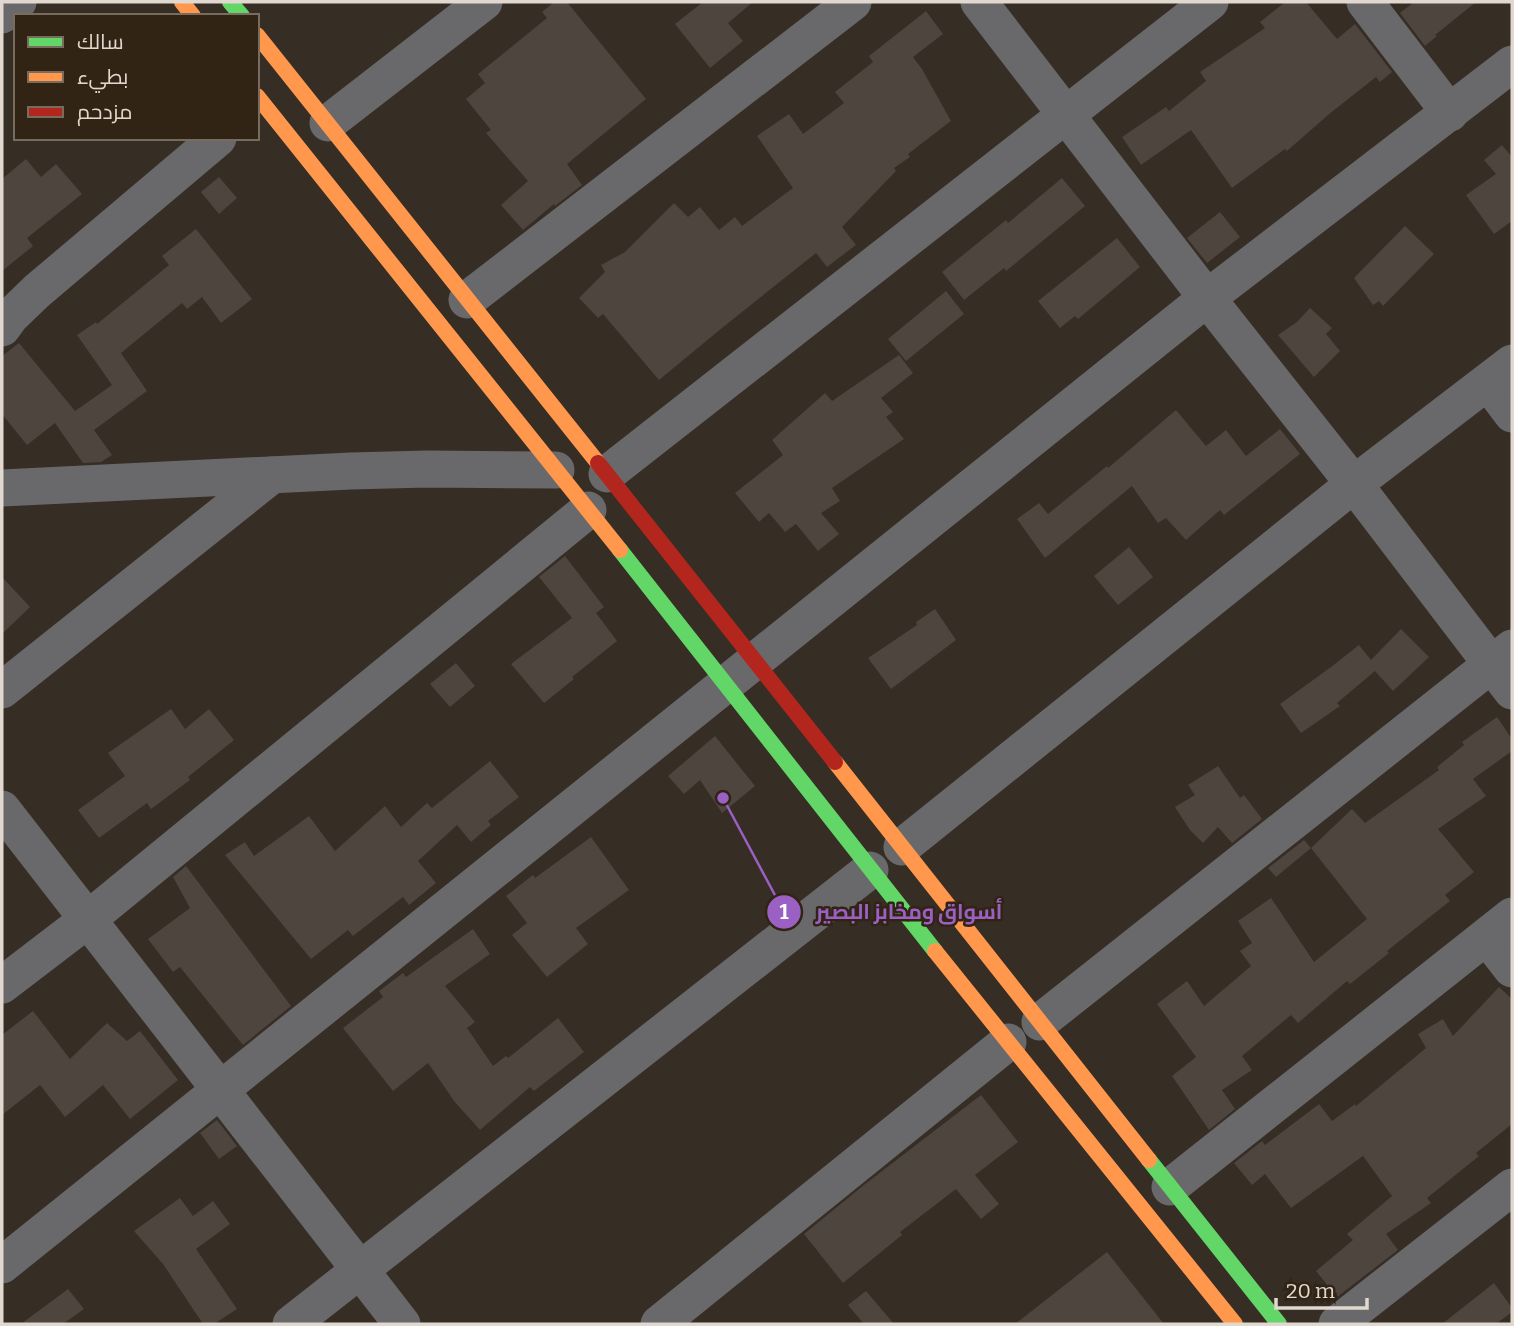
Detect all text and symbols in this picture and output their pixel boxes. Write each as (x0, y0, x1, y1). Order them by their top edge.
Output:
legend (14, 14, 259, 140)
text: سالك (77, 29, 124, 55)
text: بطيء (77, 64, 128, 93)
text: مزدحم (77, 99, 132, 126)
callout: أسواق ومخابز البصير (767, 891, 1017, 933)
text: أسواق ومخابز البصير (815, 898, 1002, 925)
text: 1 (779, 899, 789, 925)
scale bar (1276, 1266, 1367, 1310)
text: 20 m (1286, 1278, 1335, 1304)

